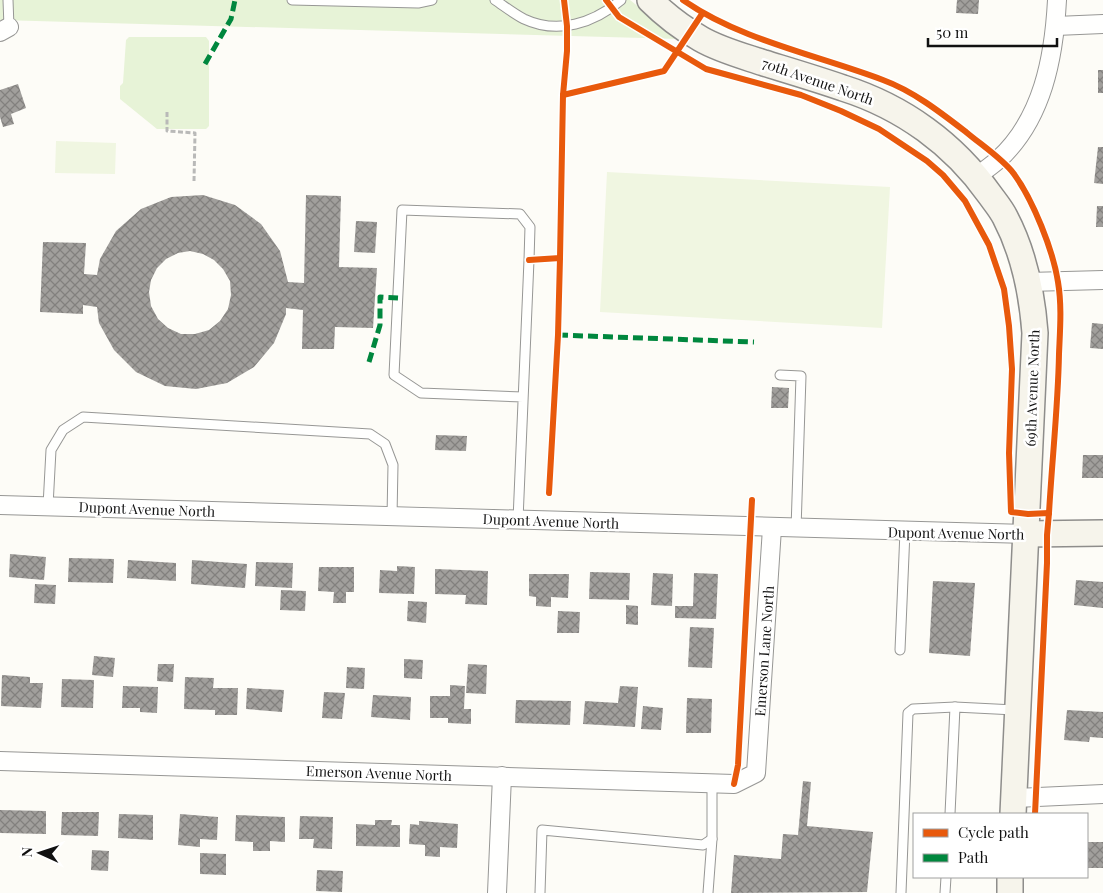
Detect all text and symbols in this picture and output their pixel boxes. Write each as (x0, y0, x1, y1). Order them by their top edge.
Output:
scale bar (928, 15, 1057, 47)
text: 50 m (936, 22, 969, 42)
street label: 70th Avenue North (760, 53, 877, 109)
street label: 69th Avenue North (1020, 328, 1044, 447)
street label: Dupont Avenue North (78, 497, 216, 521)
street label: Dupont Avenue North (482, 509, 620, 533)
street label: Dupont Avenue North (888, 522, 1025, 544)
street label: Emerson Lane North (750, 584, 778, 717)
street label: Emerson Avenue North (306, 761, 453, 785)
legend (913, 813, 1088, 878)
text: Cycle path (958, 822, 1029, 842)
north arrow (15, 828, 65, 878)
text: N (17, 847, 36, 858)
text: Path (958, 847, 988, 867)

